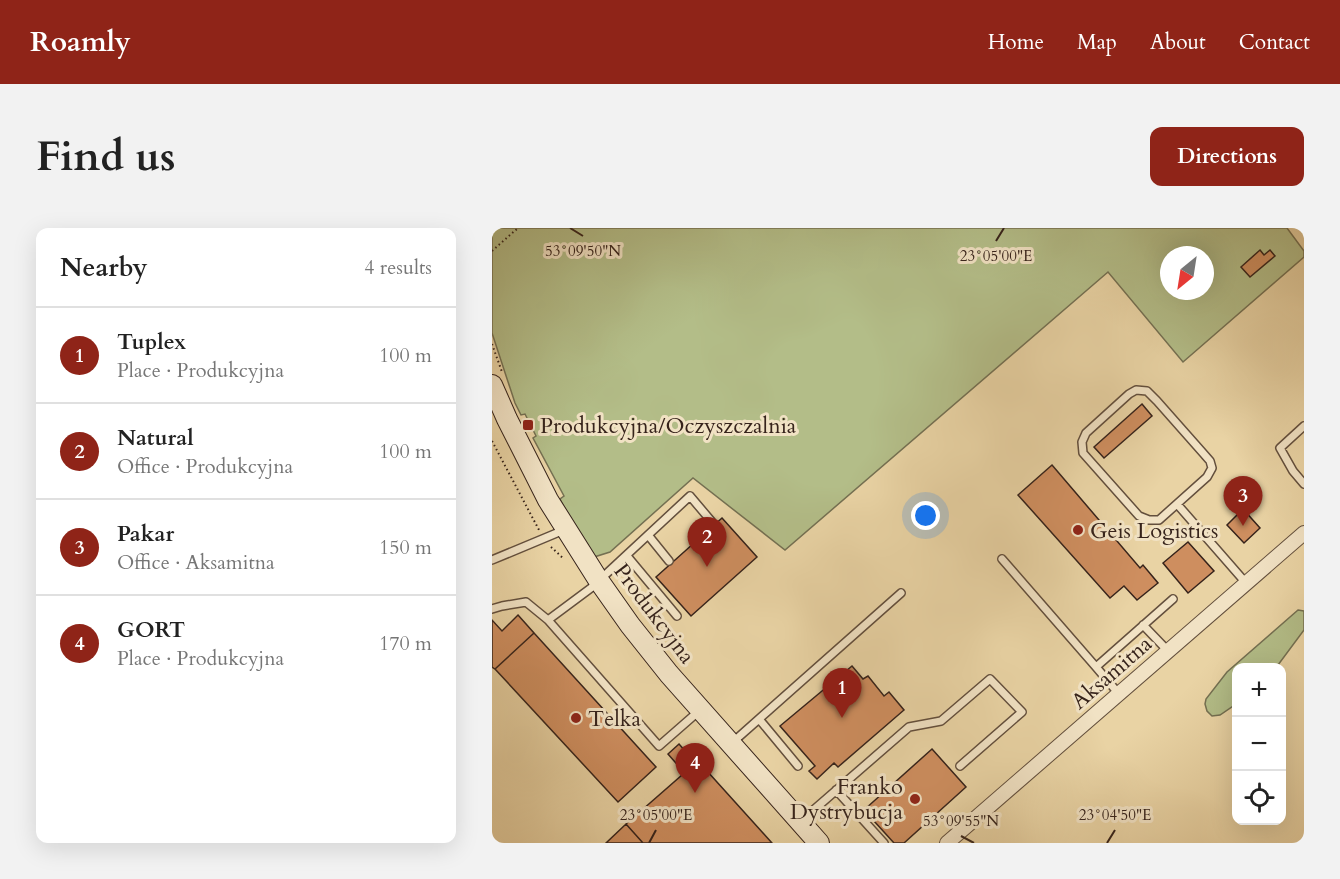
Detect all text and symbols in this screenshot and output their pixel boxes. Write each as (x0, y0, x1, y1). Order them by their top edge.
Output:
text: Roamly (30, 23, 131, 61)
text: Home (988, 28, 1044, 57)
text: Map (1077, 28, 1117, 57)
text: About (1150, 28, 1206, 57)
text: Contact (1239, 28, 1310, 57)
button: Directions (1150, 127, 1304, 186)
text: Find us (36, 128, 176, 185)
text: 53°09'50"N (545, 241, 621, 261)
text: 23°05'00"E (960, 246, 1032, 266)
north arrow (1160, 246, 1214, 300)
text: Nearby (60, 250, 148, 285)
text: 4 results (364, 254, 432, 281)
text: Tuplex (117, 327, 186, 357)
text: 1 (74, 342, 85, 369)
text: 100 m (379, 342, 432, 369)
text: Place · Produkcyjna (117, 357, 284, 384)
place label: Produkcyjna/Oczyszczalnia (540, 411, 797, 441)
marker: Produkcyjna/Oczyszczalnia (521, 418, 535, 432)
text: Natural (117, 423, 194, 453)
text: 2 (74, 438, 85, 465)
text: 100 m (379, 438, 432, 465)
text: Office · Produkcyjna (117, 453, 293, 480)
pin: 3 (1224, 476, 1263, 526)
your location (911, 501, 940, 530)
place label: Geis Logistics (1090, 516, 1218, 546)
pin: 2 (688, 518, 726, 567)
text: Pakar (117, 519, 174, 549)
marker: Geis Logistics (1071, 523, 1085, 537)
text: 3 (74, 534, 85, 561)
text: 150 m (379, 534, 432, 561)
text: Office · Aksamitna (117, 549, 275, 576)
street label: Produkcyjna (607, 557, 702, 670)
text: GORT (117, 615, 185, 645)
street label: Aksamitna (1065, 629, 1159, 716)
text: 4 (74, 630, 85, 657)
text: 170 m (379, 630, 432, 657)
text: Place · Produkcyjna (117, 645, 284, 672)
map controls (1232, 663, 1286, 825)
button: + (1232, 663, 1286, 717)
pin: 1 (822, 668, 862, 718)
place label: Telka (588, 704, 641, 734)
marker: Telka (569, 711, 583, 725)
button: − (1232, 717, 1286, 771)
pin: 4 (676, 744, 714, 793)
button: locate (1232, 771, 1286, 825)
place label: Franko Dystrybucja (790, 772, 903, 827)
marker: Franko Dystrybucja (908, 792, 922, 806)
text: 23°05'00"E (620, 805, 692, 825)
text: 23°04'50"E (1079, 805, 1151, 825)
text: 53°09'55"N (923, 811, 999, 831)

